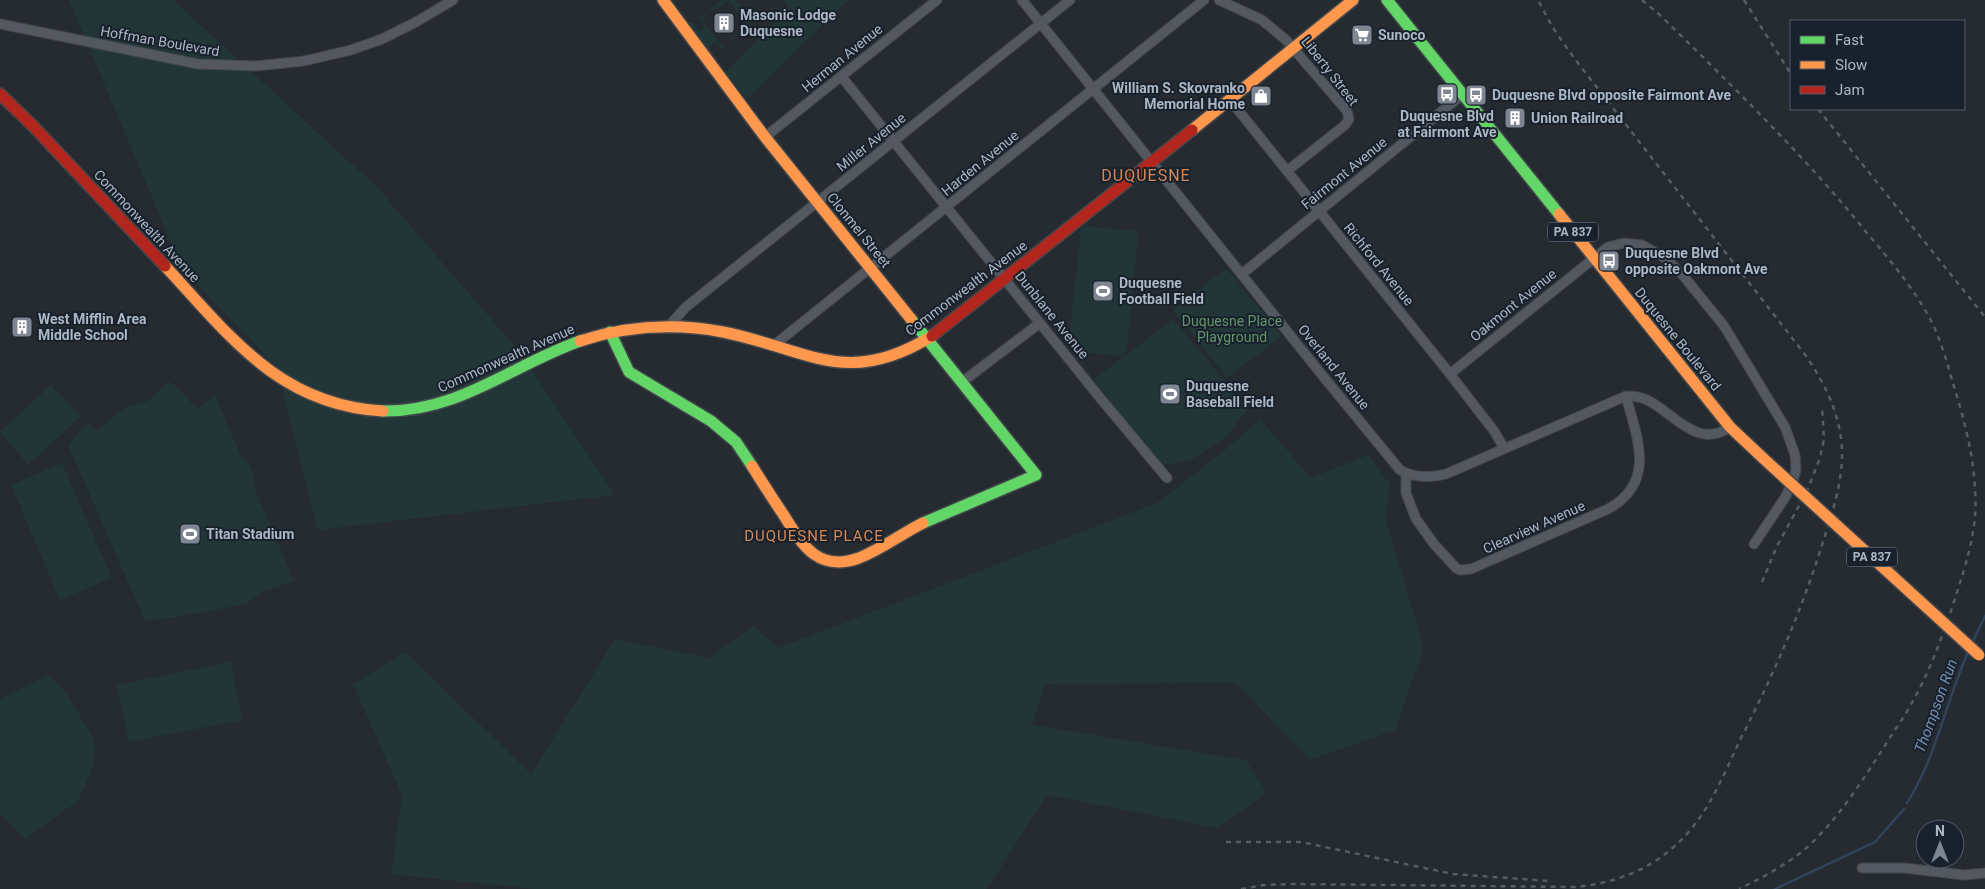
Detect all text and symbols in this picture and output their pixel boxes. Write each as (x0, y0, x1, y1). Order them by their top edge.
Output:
place label: Masonic Lodge Duquesne (740, 7, 837, 39)
building icon: Masonic Lodge Duquesne (712, 11, 736, 35)
legend (1790, 20, 1965, 110)
street label: Herman Avenue (798, 21, 886, 95)
street label: Hoffman Boulevard (99, 23, 221, 59)
supermarket icon: Sunoco (1350, 23, 1374, 47)
place label: Sunoco (1378, 27, 1426, 43)
text: Fast (1835, 31, 1864, 49)
street label: Liberty Street (1298, 33, 1362, 109)
text: Slow (1835, 56, 1867, 74)
place label: William S. Skovranko Memorial Home (1112, 80, 1245, 112)
text: Jam (1835, 81, 1865, 99)
bus stop icon: Duquesne Blvd at Fairmont Ave (1435, 82, 1459, 106)
bus stop icon: Duquesne Blvd opposite Fairmont Ave (1464, 83, 1488, 107)
shop icon: William S. Skovranko Memorial Home (1249, 84, 1273, 108)
place label: Duquesne Blvd opposite Fairmont Ave (1492, 87, 1731, 103)
building icon: Union Railroad (1503, 106, 1527, 130)
place label: Duquesne Blvd at Fairmont Ave (1397, 108, 1497, 140)
street label: Miller Avenue (833, 109, 909, 175)
place label: Union Railroad (1531, 110, 1623, 126)
street label: Harden Avenue (938, 127, 1022, 199)
street label: Fairmont Avenue (1298, 134, 1390, 212)
street label: Commonwealth Avenue (91, 166, 203, 286)
district label: DUQUESNE (1101, 166, 1191, 185)
street label: Clonmel Street (824, 189, 894, 271)
street label: Richford Avenue (1341, 219, 1417, 309)
road number: PA 837 (1548, 222, 1598, 242)
street label: Commonwealth Avenue (902, 237, 1030, 339)
place label: Duquesne Blvd opposite Oakmont Ave (1625, 245, 1768, 277)
bus stop icon: Duquesne Blvd opposite Oakmont Ave (1597, 249, 1621, 273)
street label: Oakmont Avenue (1467, 265, 1559, 345)
street label: Dunblane Avenue (1012, 268, 1092, 362)
place label: Duquesne Football Field (1119, 275, 1204, 307)
sports icon: Duquesne Football Field (1091, 279, 1115, 303)
street label: Duquesne Boulevard (1632, 284, 1724, 394)
place label: West Mifflin Area Middle School (38, 311, 147, 343)
park label: Duquesne Place Playground (1182, 313, 1282, 345)
building icon: West Mifflin Area Middle School (10, 315, 34, 339)
street label: Commonwealth Avenue (435, 321, 577, 395)
street label: Overland Avenue (1295, 321, 1373, 413)
place label: Duquesne Baseball Field (1186, 378, 1274, 410)
sports icon: Duquesne Baseball Field (1158, 382, 1182, 406)
street label: Clearview Avenue (1481, 497, 1587, 557)
sports icon: Titan Stadium (178, 522, 202, 546)
place label: Titan Stadium (206, 526, 294, 542)
district label: DUQUESNE PLACE (744, 527, 884, 545)
road number: PA 837 (1847, 548, 1897, 566)
water label: Thompson Run (1911, 657, 1961, 755)
north arrow (1915, 819, 1965, 869)
text: N (1935, 823, 1945, 839)

